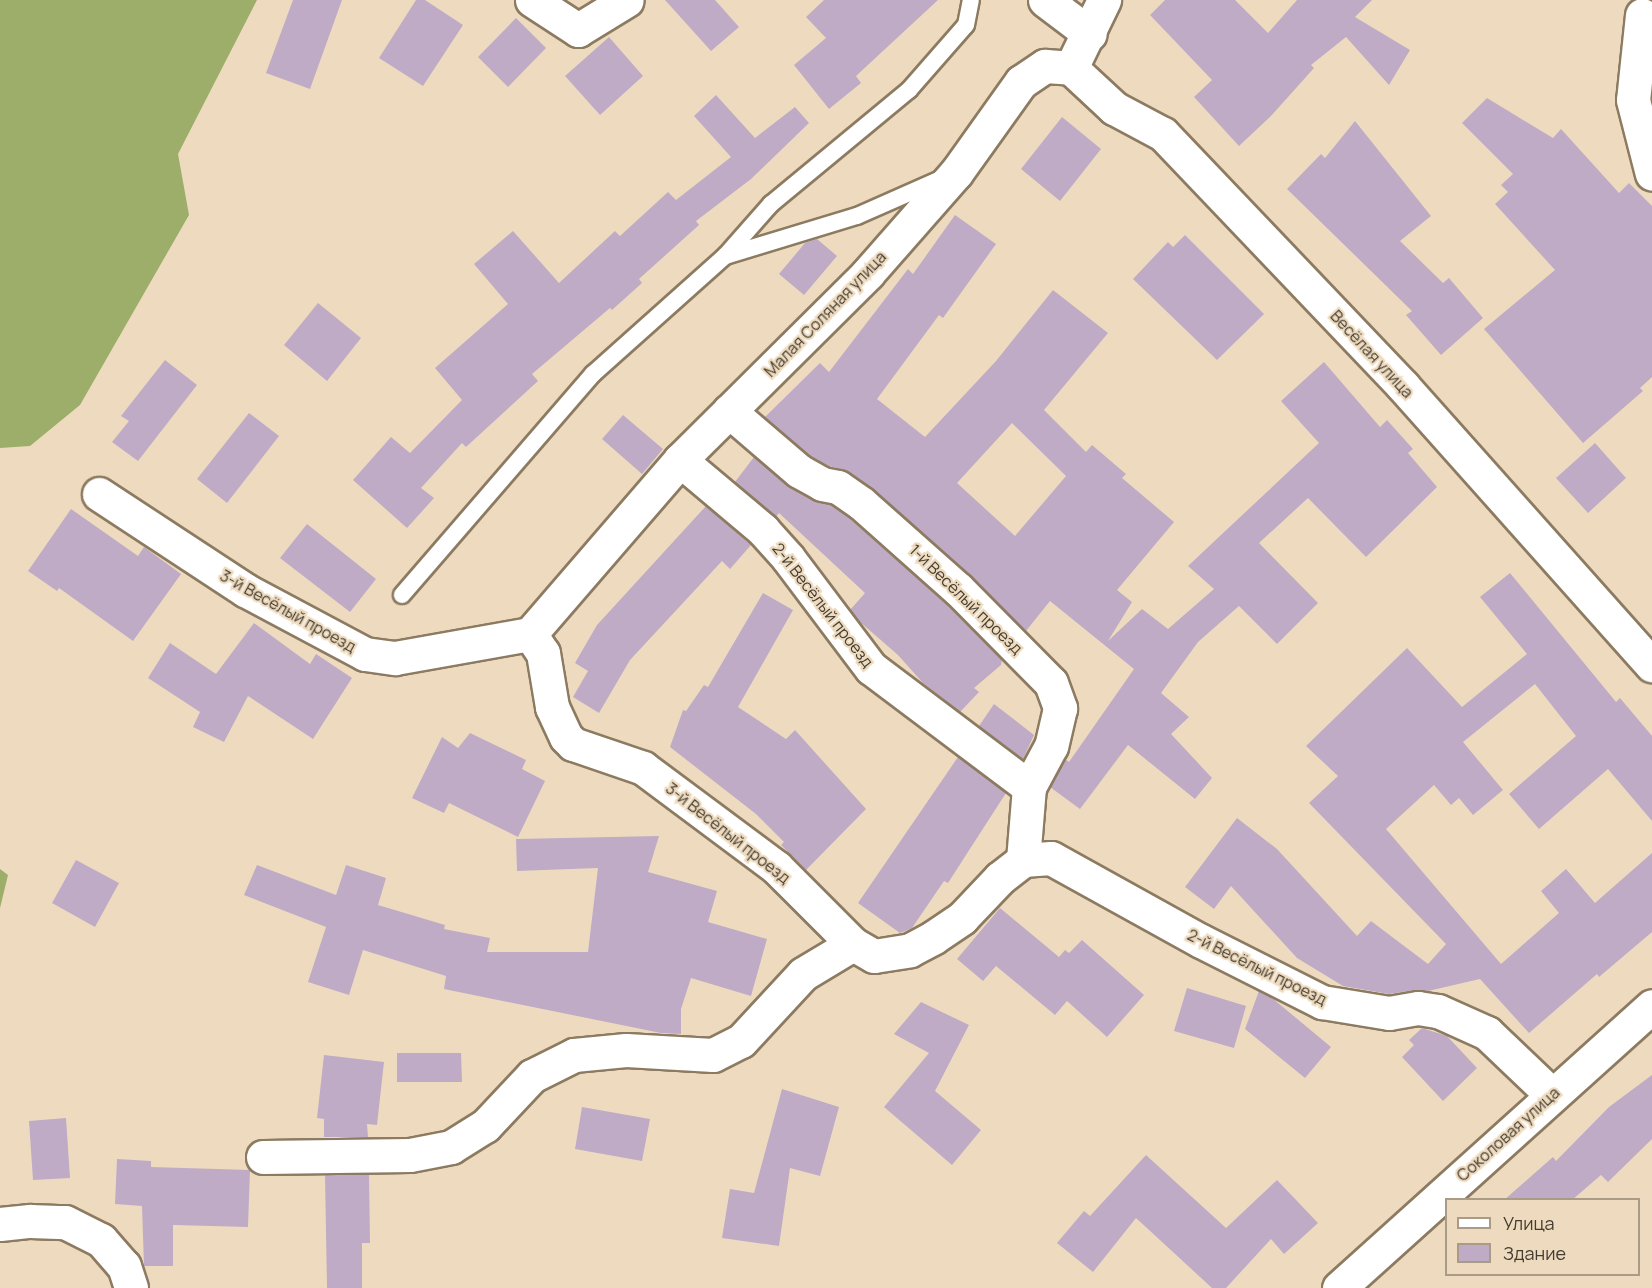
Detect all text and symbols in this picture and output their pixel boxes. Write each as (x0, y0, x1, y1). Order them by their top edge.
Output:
street label: Малая Соляная улица (760, 247, 890, 381)
street label: Весёлая улица (1327, 306, 1417, 402)
street label: 2-й Весёлый проезд (768, 539, 878, 671)
street label: 1-й Весёлый проезд (906, 540, 1026, 658)
street label: 3-й Весёлый проезд (217, 566, 359, 656)
street label: 3-й Весёлый проезд (662, 779, 794, 887)
street label: 2-й Весёлый проезд (1184, 925, 1330, 1009)
street label: Соколовая улица (1453, 1083, 1563, 1185)
legend (1445, 1198, 1640, 1276)
text: Улица (1503, 1211, 1555, 1235)
text: Здание (1503, 1241, 1566, 1265)

